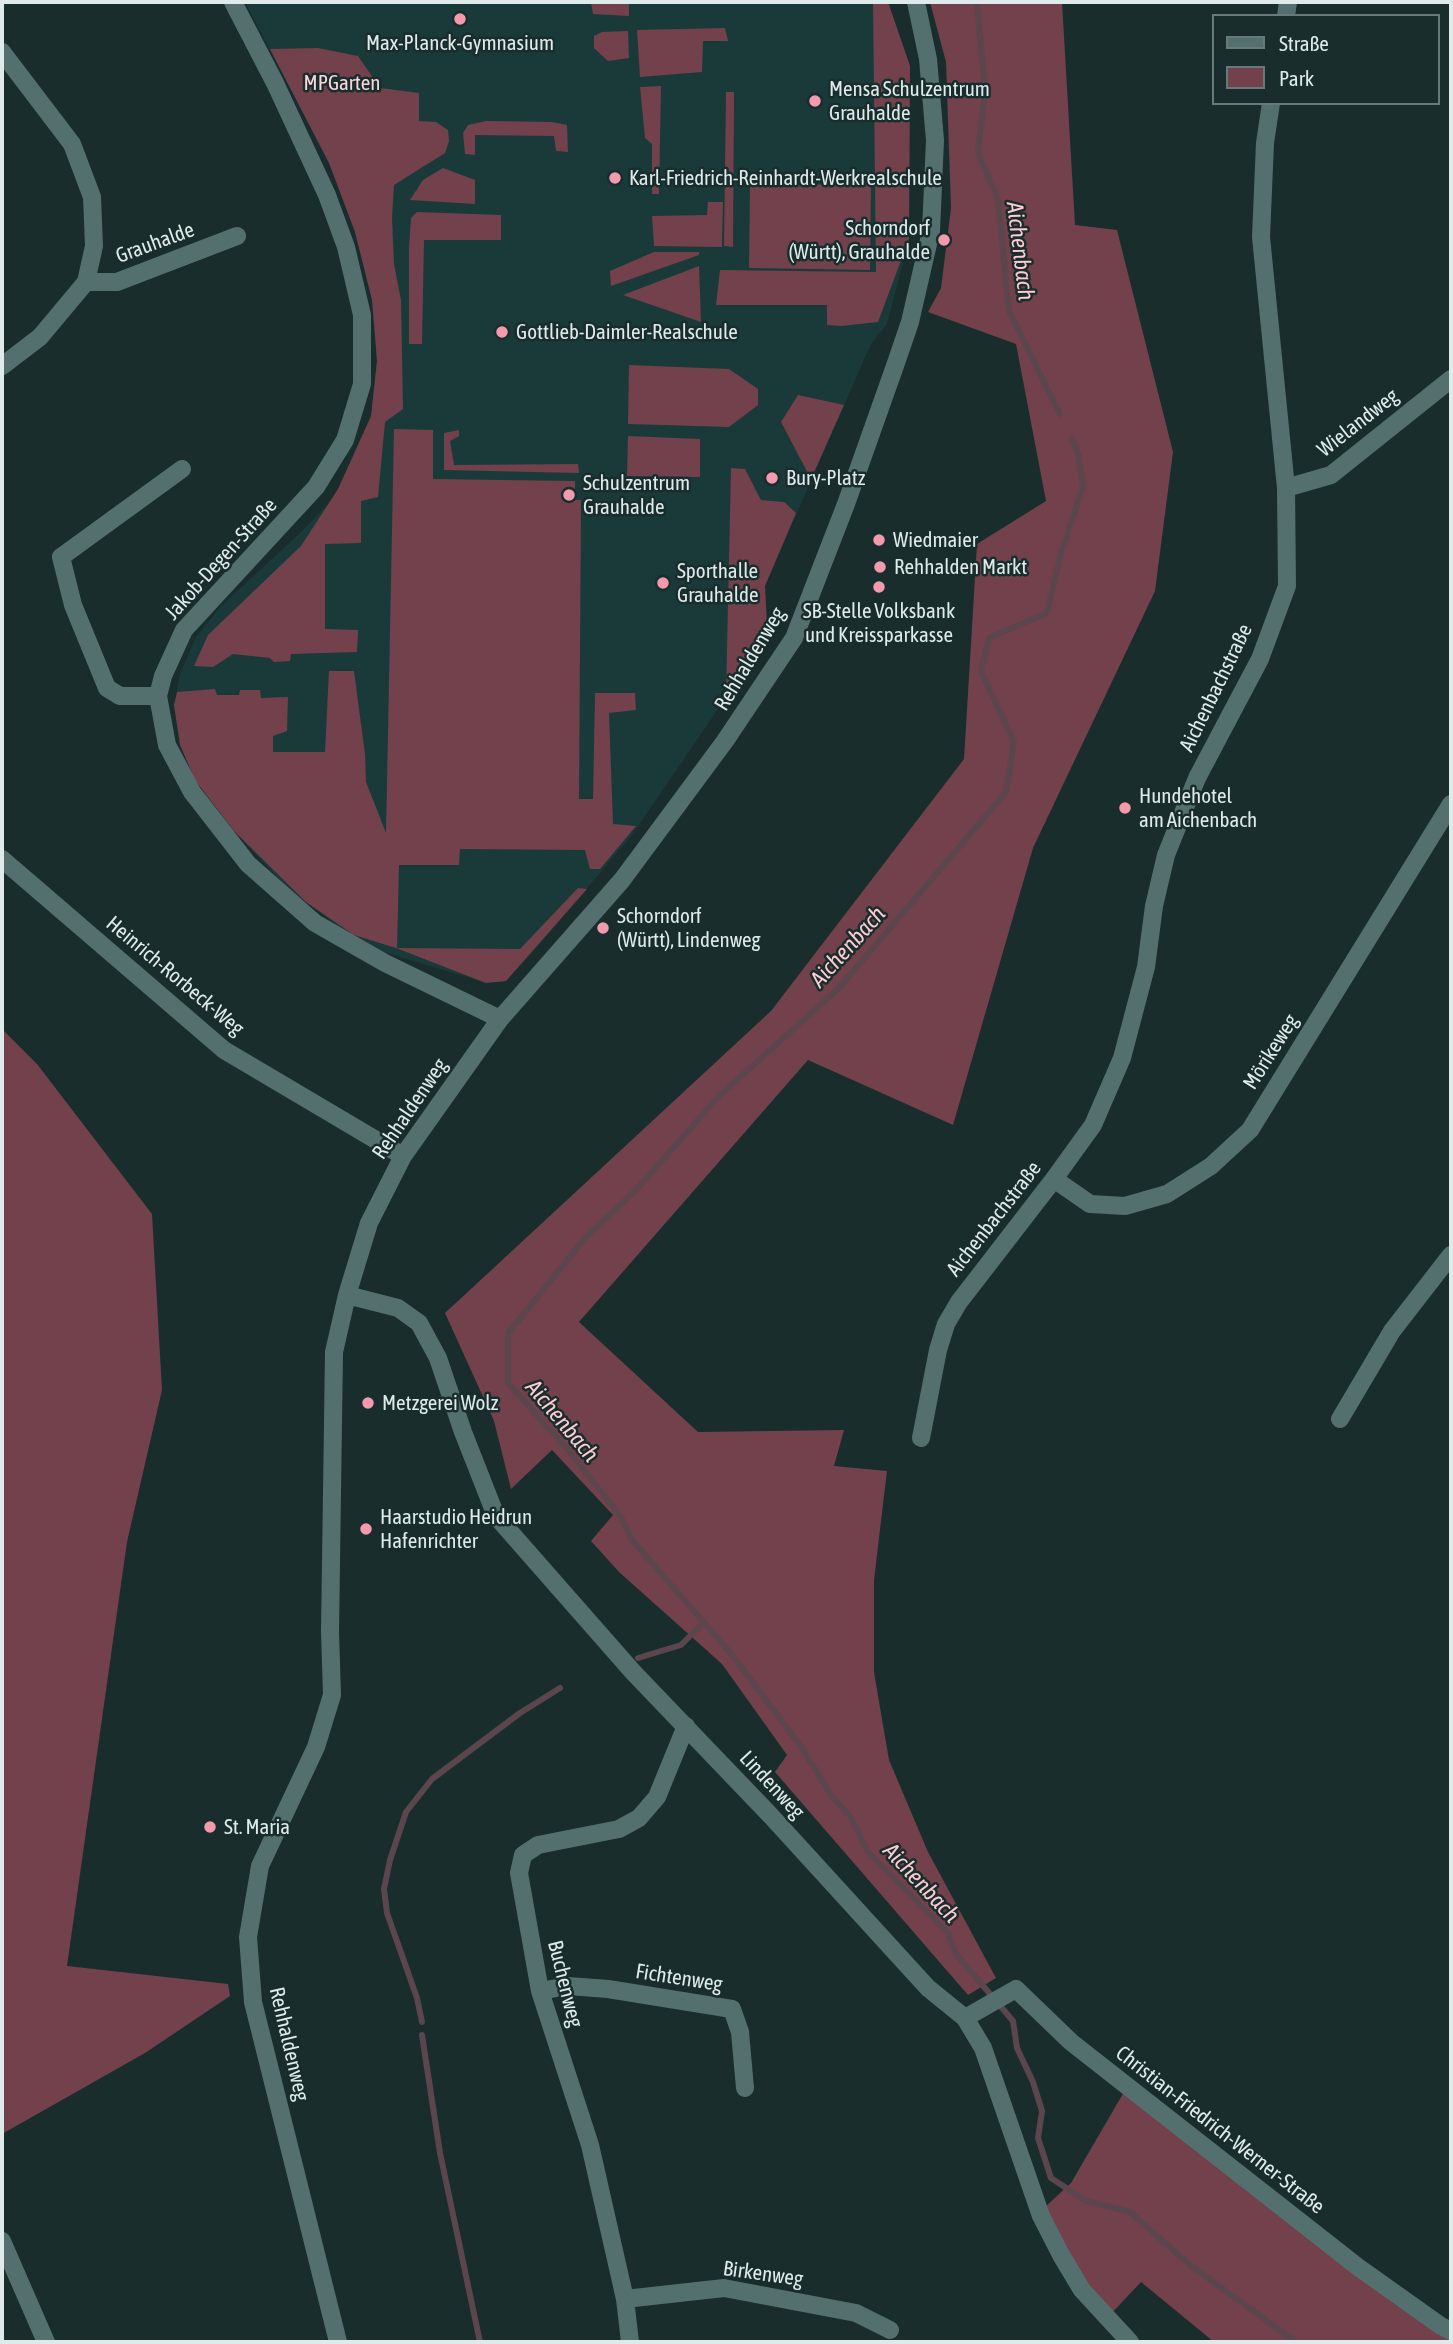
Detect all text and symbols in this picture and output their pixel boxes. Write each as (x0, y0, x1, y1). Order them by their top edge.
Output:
marker: Max-Planck-Gymnasium (452, 11, 468, 27)
legend (1212, 14, 1439, 105)
place label: Max-Planck-Gymnasium (366, 30, 554, 56)
text: Straße (1279, 31, 1329, 55)
text: Park (1279, 66, 1314, 90)
park label: MPGarten (304, 70, 380, 96)
place label: Mensa Schulzentrum Grauhalde (829, 76, 990, 126)
marker: Mensa Schulzentrum Grauhalde (807, 93, 823, 109)
place label: Karl-Friedrich-Reinhardt-Werkrealschule (629, 165, 942, 191)
marker: Karl-Friedrich-Reinhardt-Werkrealschule (607, 170, 623, 186)
water label: Aichenbach (1000, 200, 1040, 302)
place label: Schorndorf (Württ), Grauhalde (789, 215, 930, 265)
street label: Grauhalde (112, 217, 198, 269)
marker: Schorndorf (Württ), Grauhalde (936, 232, 952, 248)
place label: Gottlieb-Daimler-Realschule (516, 319, 738, 345)
marker: Gottlieb-Daimler-Realschule (494, 324, 510, 340)
street label: Wielandweg (1312, 384, 1404, 462)
place label: Bury-Platz (786, 465, 865, 491)
place label: Schulzentrum Grauhalde (583, 470, 690, 520)
marker: Bury-Platz (764, 470, 780, 486)
marker: Schulzentrum Grauhalde (561, 487, 577, 503)
street label: Jakob-Degen-Straße (160, 493, 282, 625)
place label: Wiedmaier (893, 527, 978, 553)
marker: Wiedmaier (871, 532, 887, 548)
place label: Rehhalden Markt (894, 554, 1027, 580)
place label: Sporthalle Grauhalde (677, 558, 759, 608)
marker: Rehhalden Markt (872, 559, 888, 575)
marker: Sporthalle Grauhalde (655, 575, 671, 591)
marker: SB-Stelle Volksbank und Kreissparkasse (871, 579, 887, 595)
place label: SB-Stelle Volksbank und Kreissparkasse (803, 598, 955, 648)
street label: Rehhaldenweg (709, 603, 791, 715)
street label: Aichenbachstraße (1174, 620, 1258, 756)
place label: Hundehotel am Aichenbach (1139, 783, 1257, 833)
marker: Hundehotel am Aichenbach (1117, 800, 1133, 816)
water label: Aichenbach (805, 901, 891, 993)
place label: Schorndorf (Württ), Lindenweg (617, 903, 761, 953)
street label: Heinrich-Rorbeck-Weg (101, 911, 249, 1041)
marker: Schorndorf (Württ), Lindenweg (595, 920, 611, 936)
street label: Mörikeweg (1238, 1010, 1304, 1094)
street label: Rehhaldenweg (367, 1054, 453, 1164)
street label: Aichenbachstraße (941, 1157, 1047, 1281)
water label: Aichenbach (520, 1374, 604, 1468)
place label: Metzgerei Wolz (382, 1390, 498, 1416)
marker: Metzgerei Wolz (360, 1395, 376, 1411)
place label: Haarstudio Heidrun Hafenrichter (380, 1504, 532, 1554)
marker: Haarstudio Heidrun Hafenrichter (358, 1521, 374, 1537)
street label: Lindenweg (734, 1746, 810, 1824)
place label: St. Maria (224, 1814, 290, 1840)
marker: St. Maria (202, 1819, 218, 1835)
water label: Aichenbach (877, 1837, 965, 1929)
street label: Buchenweg (542, 1938, 588, 2030)
street label: Fichtenweg (634, 1959, 724, 1997)
street label: Rehhaldenweg (264, 1985, 314, 2103)
street label: Christian-Friedrich-Werner-Straße (1111, 2041, 1329, 2219)
street label: Birkenweg (721, 2256, 805, 2292)

